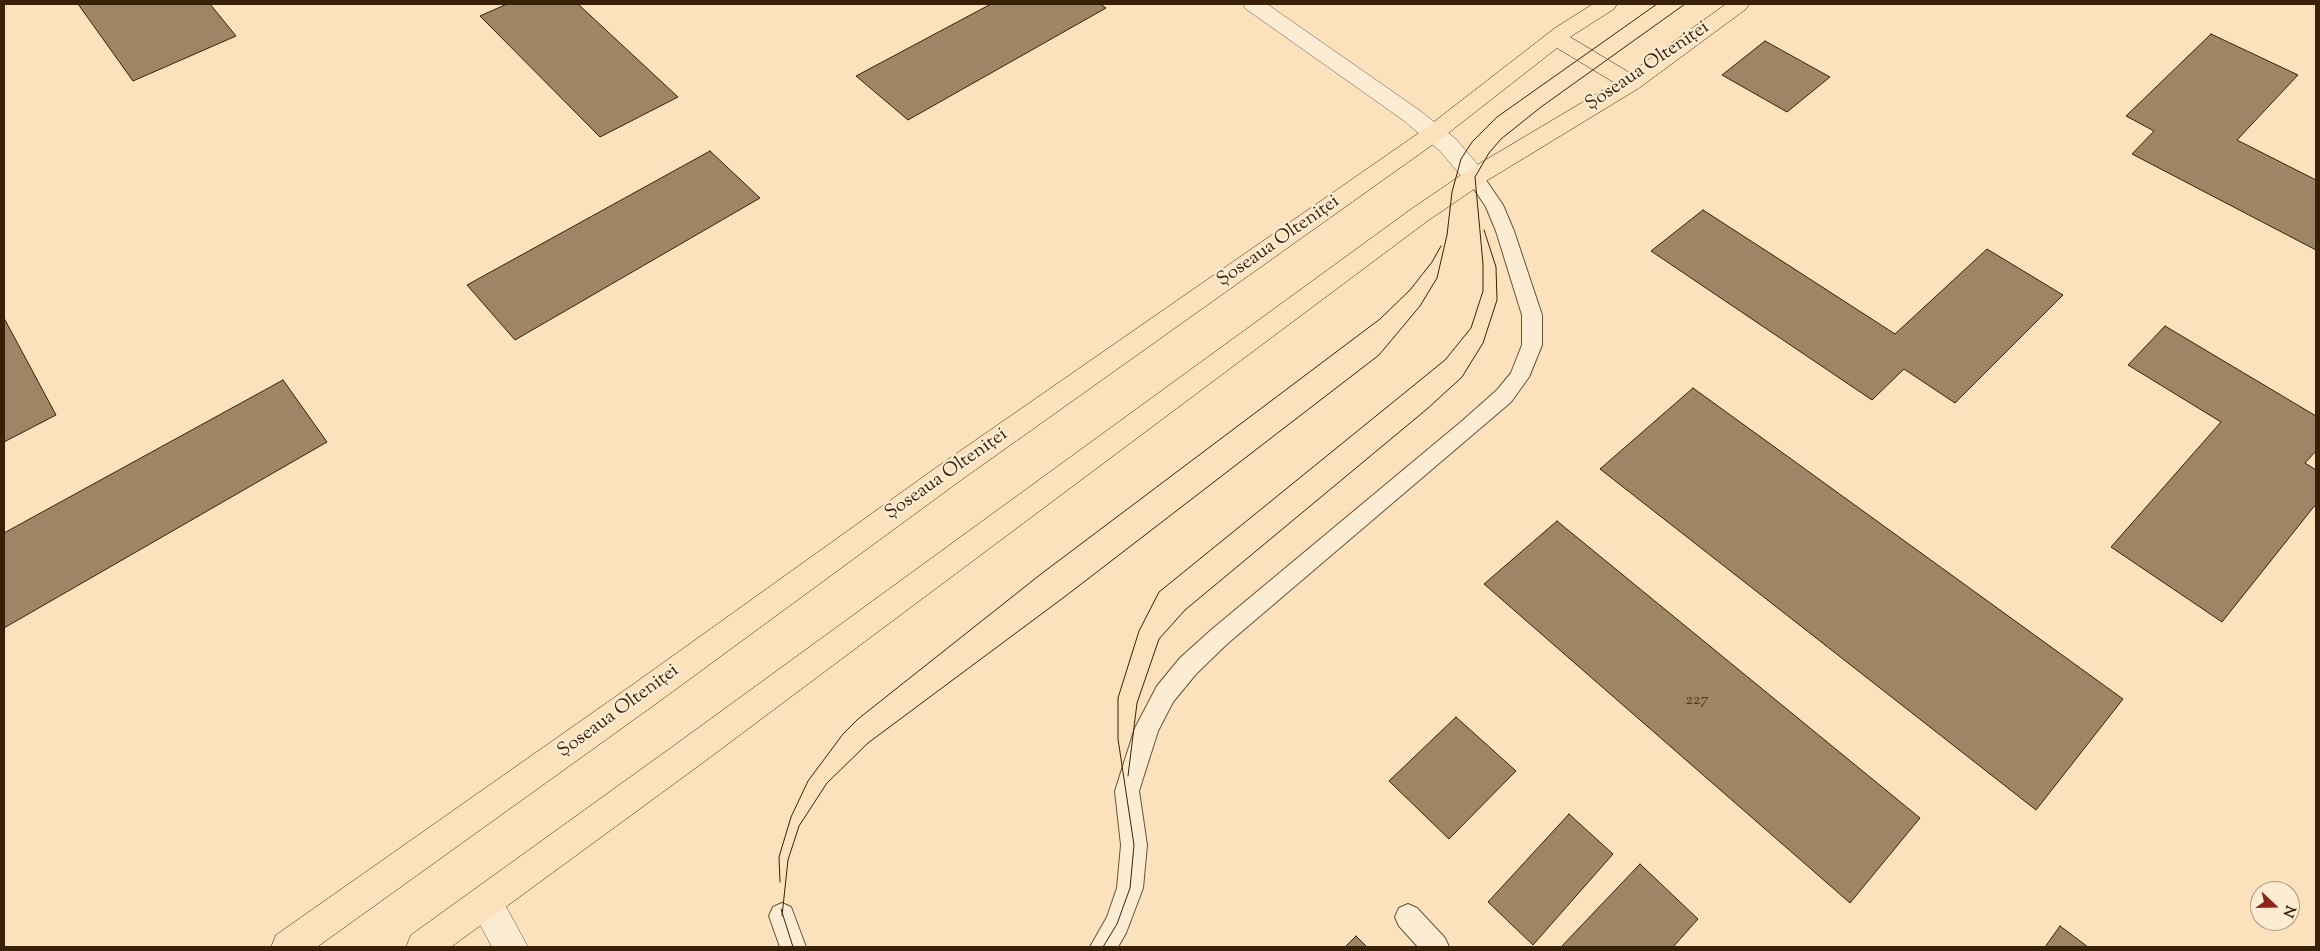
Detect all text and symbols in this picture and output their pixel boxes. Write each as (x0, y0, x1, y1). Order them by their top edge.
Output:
street label: Șoseaua Olteniței (1582, 17, 1714, 117)
street label: Șoseaua Olteniței (1213, 191, 1345, 293)
street label: Șoseaua Olteniței (881, 424, 1013, 526)
street label: Șoseaua Olteniței (554, 660, 684, 764)
house number: 227 (1686, 691, 1708, 711)
north arrow (2250, 881, 2300, 931)
text: N (2277, 902, 2299, 920)

